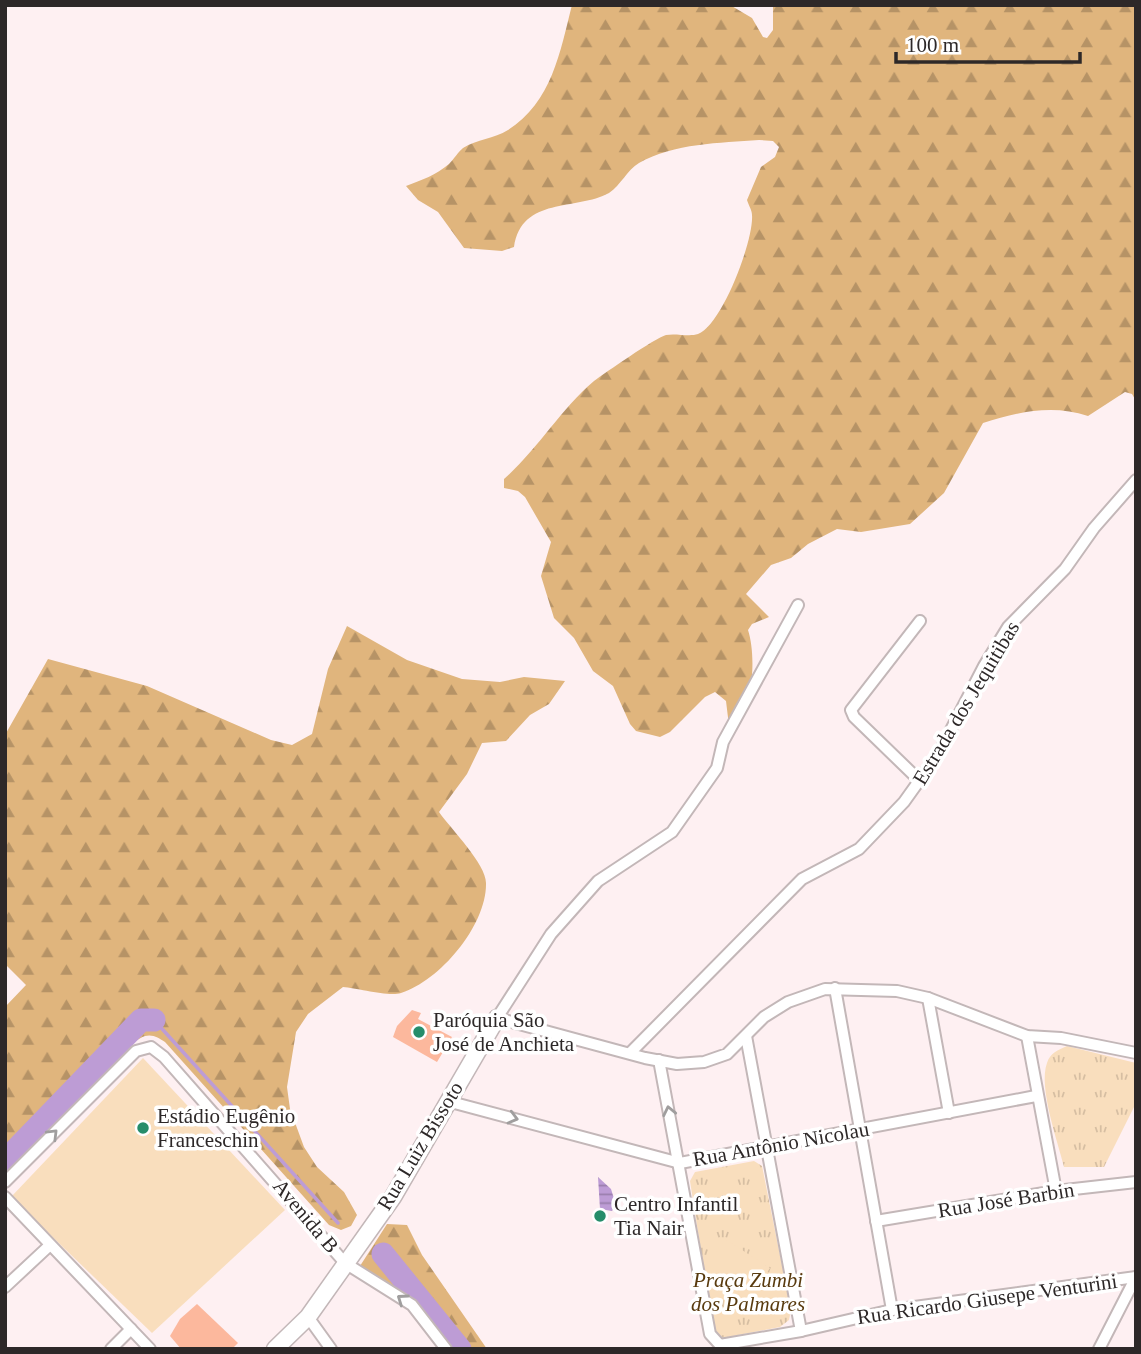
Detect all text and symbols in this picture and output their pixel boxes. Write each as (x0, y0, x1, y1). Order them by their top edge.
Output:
scale bar (896, 21, 1080, 65)
text: 100 m (906, 33, 959, 57)
street label: Estrada dos Jequitibas (908, 617, 1024, 789)
place label: Paróquia São José de Anchieta (433, 1008, 575, 1056)
marker: Paróquia São José de Anchieta (411, 1024, 427, 1040)
street label: Rua Luiz Bissoto (372, 1077, 468, 1215)
place label: Estádio Eugênio Franceschin (157, 1104, 295, 1152)
one-way arrow (663, 1105, 678, 1117)
one-way arrow (507, 1110, 519, 1125)
street label: Rua Antônio Nicolau (691, 1117, 871, 1171)
marker: Estádio Eugênio Franceschin (135, 1120, 151, 1136)
one-way arrow (45, 1129, 58, 1142)
street label: Avenida B (268, 1174, 344, 1258)
street label: Rua José Barbin (936, 1177, 1076, 1223)
place label: Centro Infantil Tia Nair (614, 1192, 738, 1240)
marker: Centro Infantil Tia Nair (592, 1208, 608, 1224)
park label: Praça Zumbi dos Palmares (691, 1268, 805, 1316)
street label: Rua Ricardo Giusepe Venturini (855, 1269, 1119, 1329)
one-way arrow (397, 1295, 410, 1307)

